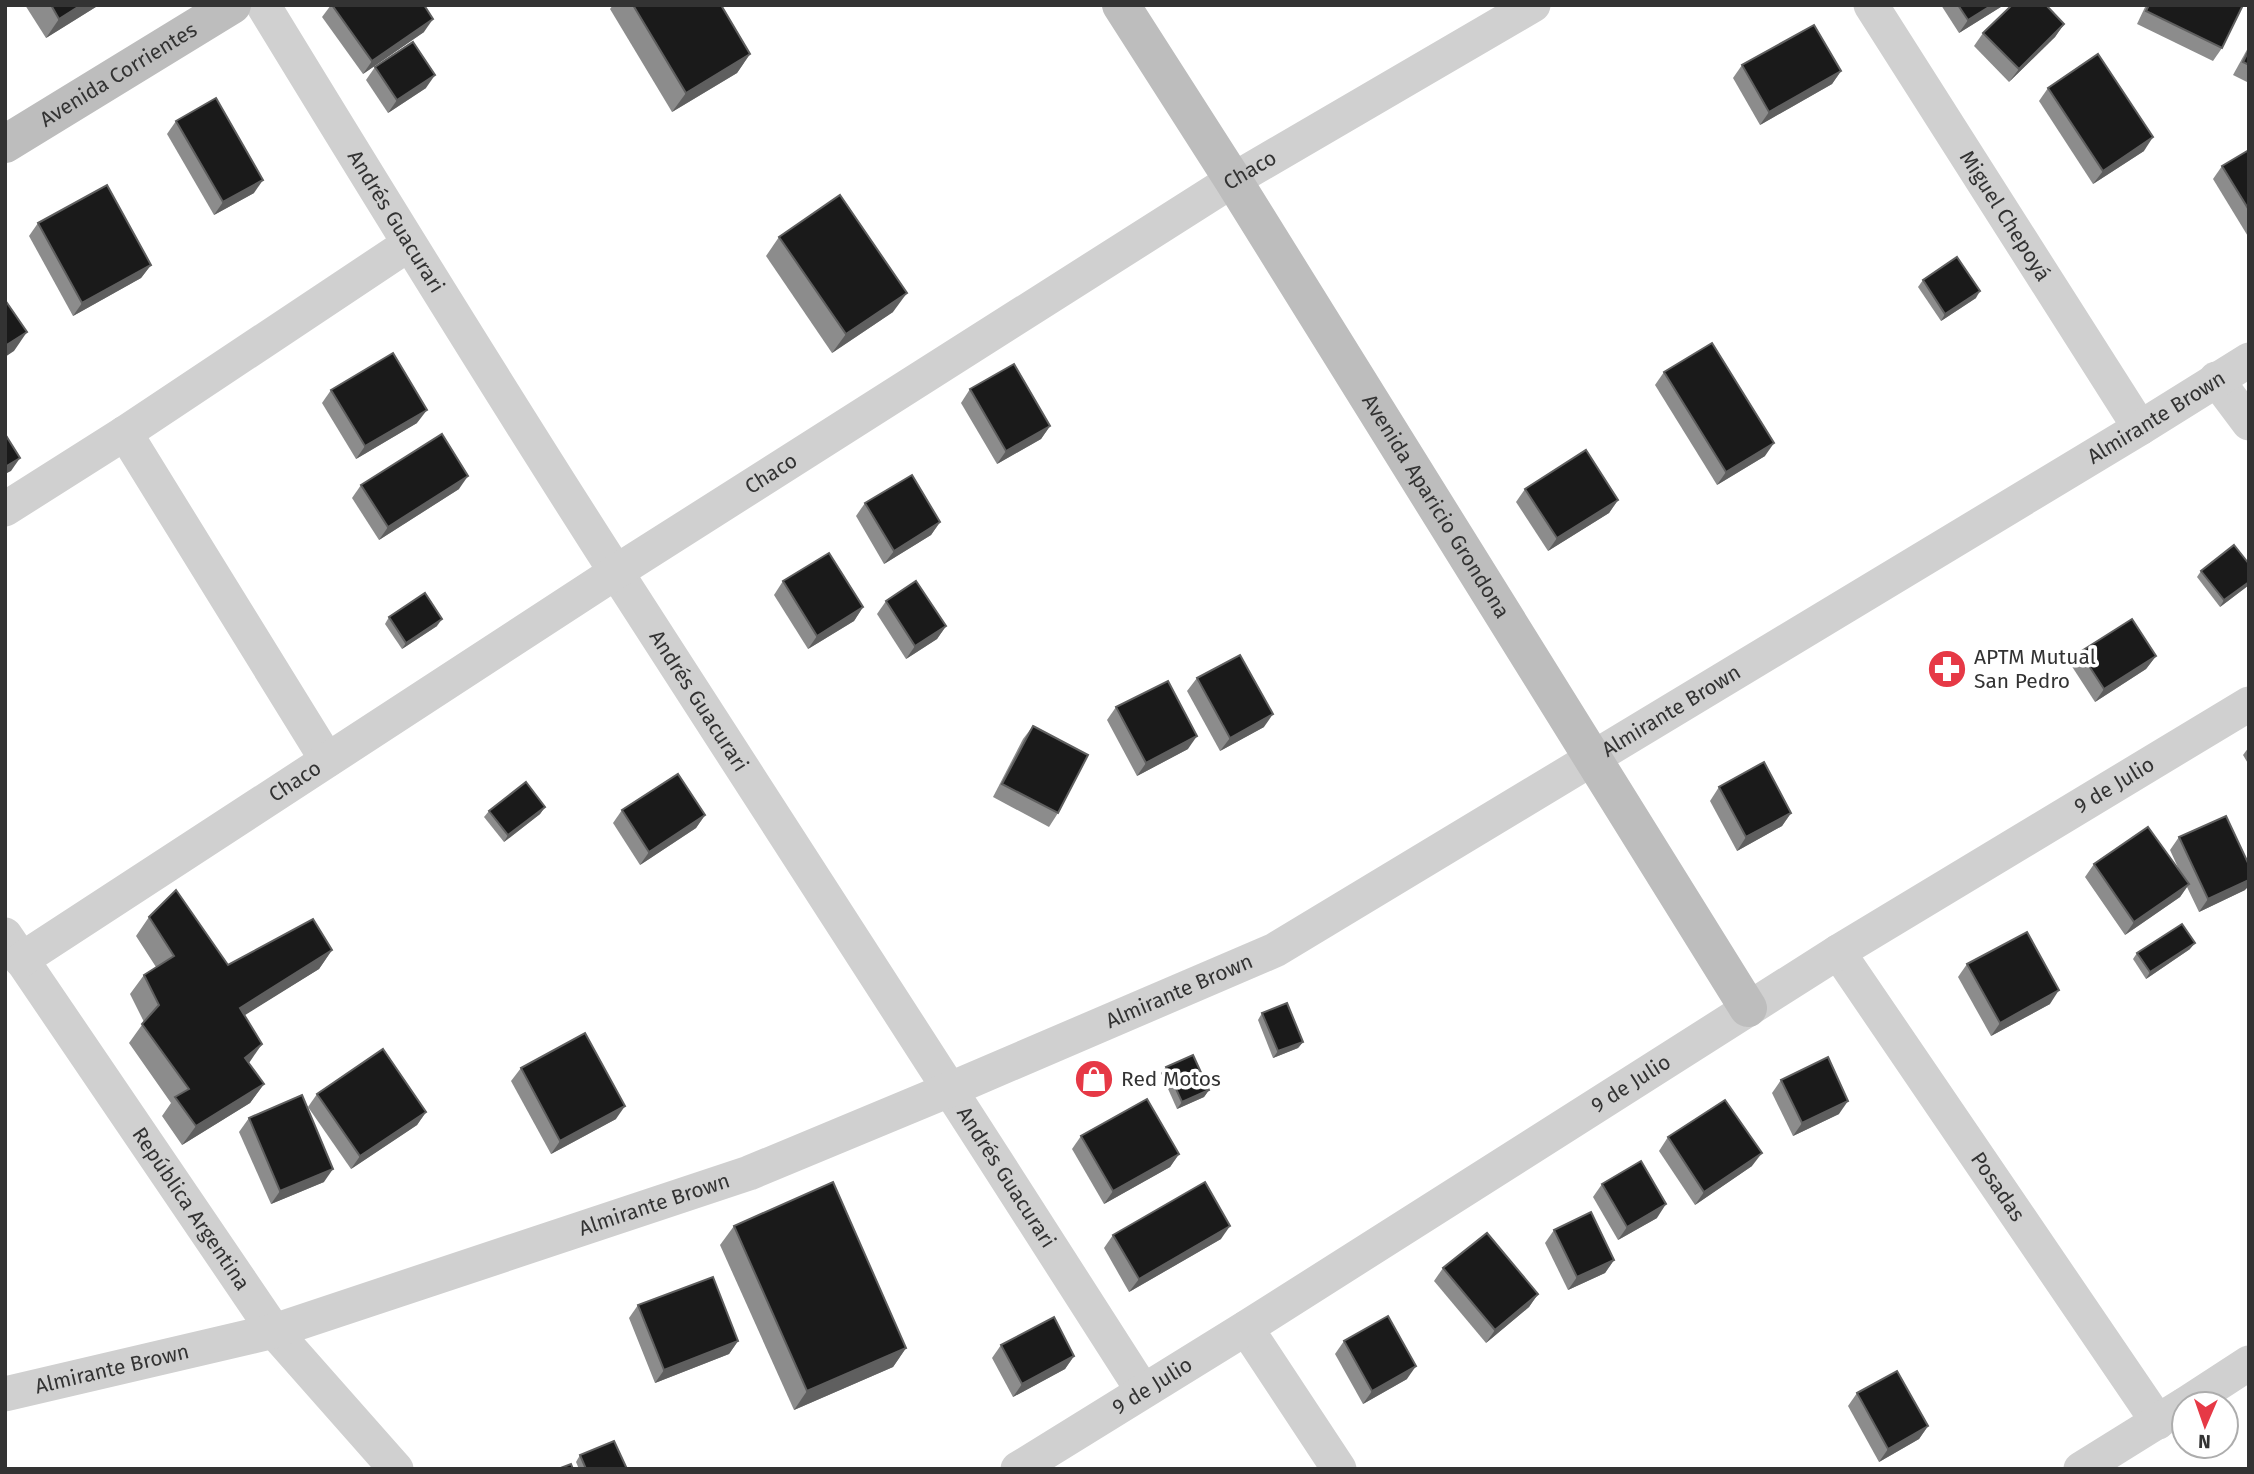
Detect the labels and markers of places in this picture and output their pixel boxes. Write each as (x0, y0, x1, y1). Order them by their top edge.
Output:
place label: APTM Mutual San Pedro (1974, 644, 2096, 694)
pharmacy icon: APTM Mutual San Pedro (1926, 648, 1968, 690)
shop icon: Red Motos (1073, 1058, 1115, 1100)
place label: Red Motos (1121, 1066, 1221, 1092)

